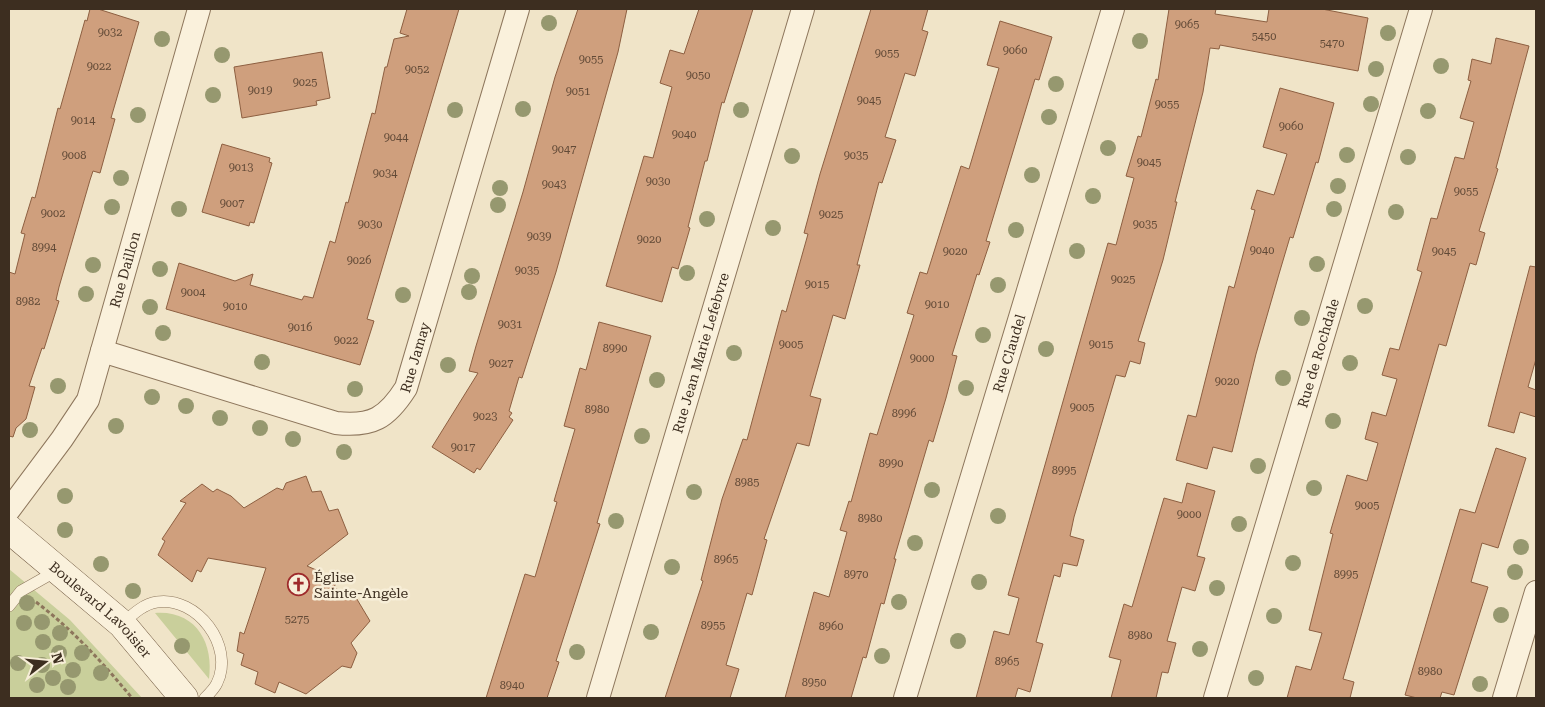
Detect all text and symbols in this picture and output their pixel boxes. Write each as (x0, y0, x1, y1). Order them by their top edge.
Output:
house number: 9065 (1175, 18, 1199, 31)
house number: 9032 (98, 26, 122, 39)
house number: 5450 (1252, 30, 1276, 43)
house number: 5470 (1320, 37, 1344, 50)
house number: 9060 (1003, 44, 1027, 57)
house number: 9055 (875, 47, 899, 60)
house number: 9055 (579, 53, 603, 66)
house number: 9022 (87, 60, 111, 73)
house number: 9052 (405, 63, 429, 76)
house number: 9050 (686, 69, 710, 82)
house number: 9025 (293, 76, 317, 89)
house number: 9019 (248, 84, 272, 97)
house number: 9051 (566, 85, 590, 98)
house number: 9045 (857, 94, 881, 107)
house number: 9055 (1155, 98, 1179, 111)
house number: 9014 (71, 114, 96, 127)
house number: 9060 (1279, 120, 1303, 133)
house number: 9040 (672, 128, 696, 141)
house number: 9044 (384, 131, 409, 144)
house number: 9047 (552, 143, 576, 156)
house number: 9008 (62, 149, 86, 162)
house number: 9035 (844, 149, 868, 162)
house number: 9045 (1137, 156, 1161, 169)
house number: 9013 (229, 161, 253, 174)
house number: 9034 (373, 167, 398, 180)
house number: 9030 (646, 175, 670, 188)
house number: 9043 (542, 178, 566, 191)
house number: 9055 (1454, 185, 1478, 198)
house number: 9007 (220, 197, 244, 210)
house number: 9002 (41, 207, 65, 220)
house number: 9025 (819, 208, 843, 221)
house number: 9030 (358, 218, 382, 231)
house number: 9035 (1133, 218, 1157, 231)
street label: Rue Daillon (107, 230, 143, 310)
house number: 9039 (527, 230, 551, 243)
house number: 9020 (637, 233, 661, 246)
house number: 8994 (32, 241, 57, 254)
house number: 9040 (1250, 244, 1274, 257)
house number: 9020 (943, 245, 967, 258)
house number: 9045 (1432, 245, 1456, 258)
house number: 9026 (347, 254, 371, 267)
house number: 9035 (515, 264, 539, 277)
street label: Rue Jean Marie Lefebvre (669, 270, 732, 435)
house number: 9025 (1111, 273, 1135, 286)
house number: 9015 (805, 278, 829, 291)
house number: 9004 (181, 286, 206, 299)
house number: 8982 (16, 295, 40, 308)
street label: Rue de Rochdale (1294, 296, 1342, 410)
house number: 9010 (925, 298, 949, 311)
house number: 9010 (223, 300, 247, 313)
street label: Rue Claudel (990, 312, 1029, 394)
house number: 9031 (498, 318, 522, 331)
street label: Rue Jamay (397, 320, 433, 395)
house number: 9016 (288, 321, 312, 334)
house number: 9022 (334, 334, 358, 347)
house number: 9005 (779, 338, 803, 351)
house number: 9015 (1089, 338, 1113, 351)
house number: 8990 (603, 342, 627, 355)
house number: 9000 (910, 352, 934, 365)
house number: 9027 (489, 357, 513, 370)
house number: 9020 (1215, 375, 1239, 388)
house number: 9005 (1070, 401, 1094, 414)
house number: 8980 (585, 403, 609, 416)
house number: 8996 (892, 407, 916, 420)
house number: 9023 (473, 410, 497, 423)
house number: 9017 (451, 441, 475, 454)
house number: 8990 (879, 457, 903, 470)
house number: 8995 (1052, 464, 1076, 477)
house number: 8985 (735, 476, 759, 489)
house number: 9005 (1355, 499, 1379, 512)
house number: 9000 (1177, 508, 1201, 521)
house number: 8980 (858, 512, 882, 525)
house number: 8965 (714, 553, 738, 566)
street label: Boulevard Lavoisier (46, 558, 155, 661)
house number: 8970 (844, 568, 868, 581)
house number: 8995 (1334, 568, 1358, 581)
place label: Église Sainte-Angèle (314, 569, 409, 601)
church icon: Église Sainte-Angèle (286, 573, 310, 597)
house number: 5275 (285, 613, 309, 626)
house number: 8955 (701, 619, 725, 632)
house number: 8960 (819, 620, 843, 633)
house number: 8980 (1128, 629, 1152, 642)
north arrow (20, 637, 70, 687)
text: N (48, 651, 67, 666)
house number: 8965 (995, 655, 1019, 668)
house number: 8980 (1418, 665, 1442, 678)
house number: 8950 (802, 676, 826, 689)
house number: 8940 (500, 679, 524, 692)

